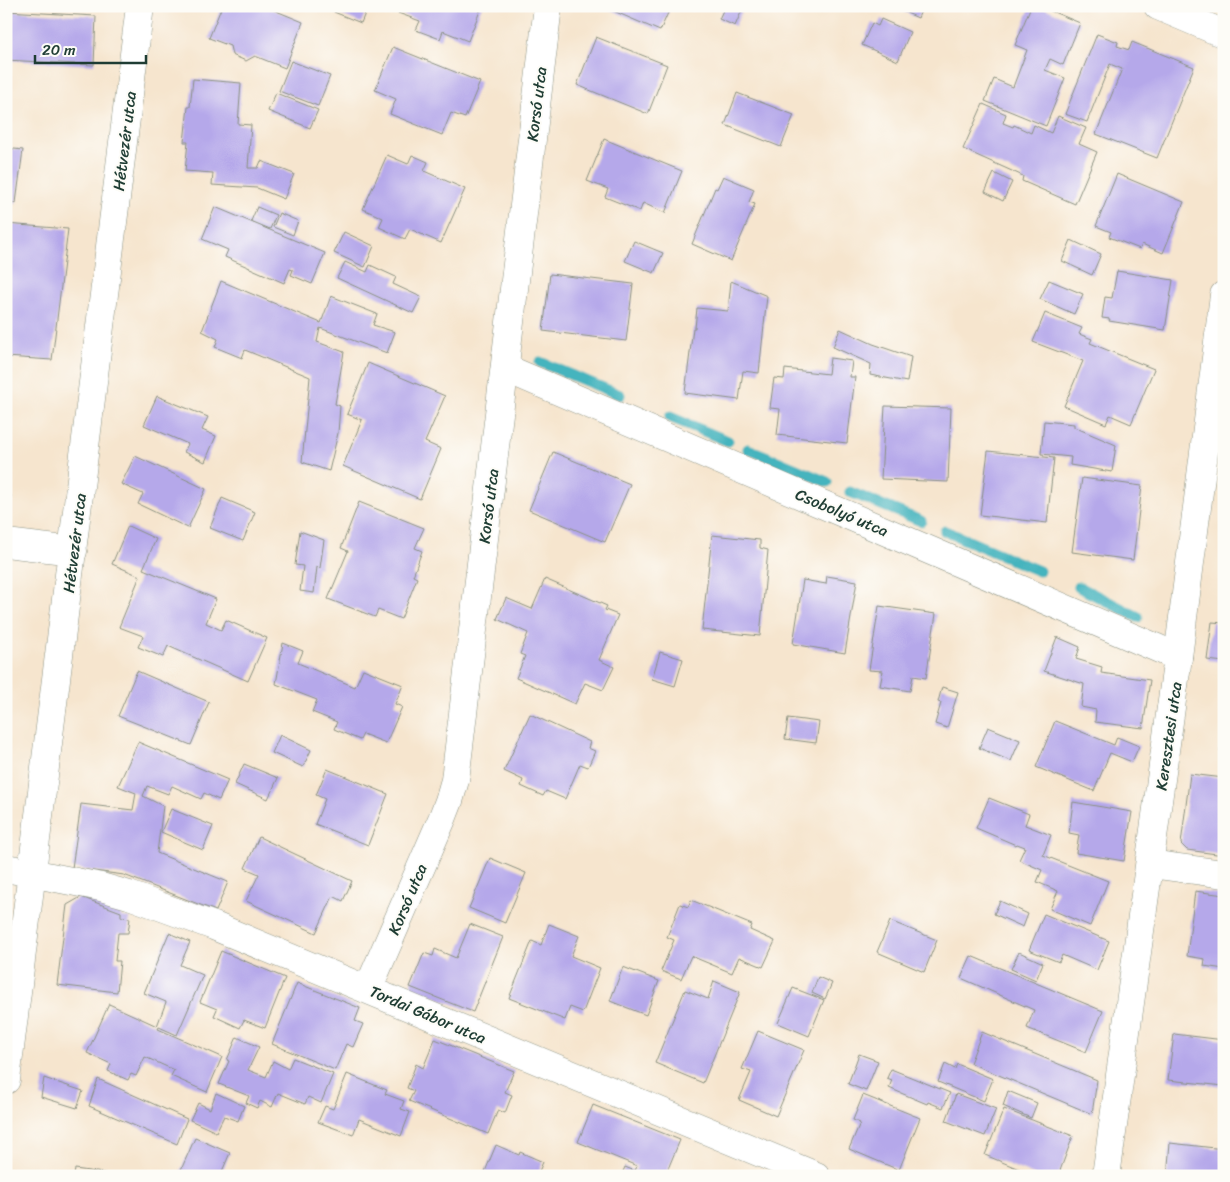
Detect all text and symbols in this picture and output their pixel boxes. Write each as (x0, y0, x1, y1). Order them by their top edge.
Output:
scale bar (35, 32, 146, 64)
text: 20 m (42, 37, 76, 63)
street label: Korsó utca (518, 65, 555, 143)
street label: Hétvezér utca (104, 89, 145, 193)
street label: Korsó utca (470, 467, 507, 545)
street label: Csobolyó utca (791, 480, 893, 545)
street label: Hétvezér utca (54, 491, 95, 595)
street label: Keresztesi utca (1147, 680, 1190, 792)
street label: Korsó utca (379, 859, 435, 939)
street label: Tordai Gábor utca (365, 977, 491, 1052)

